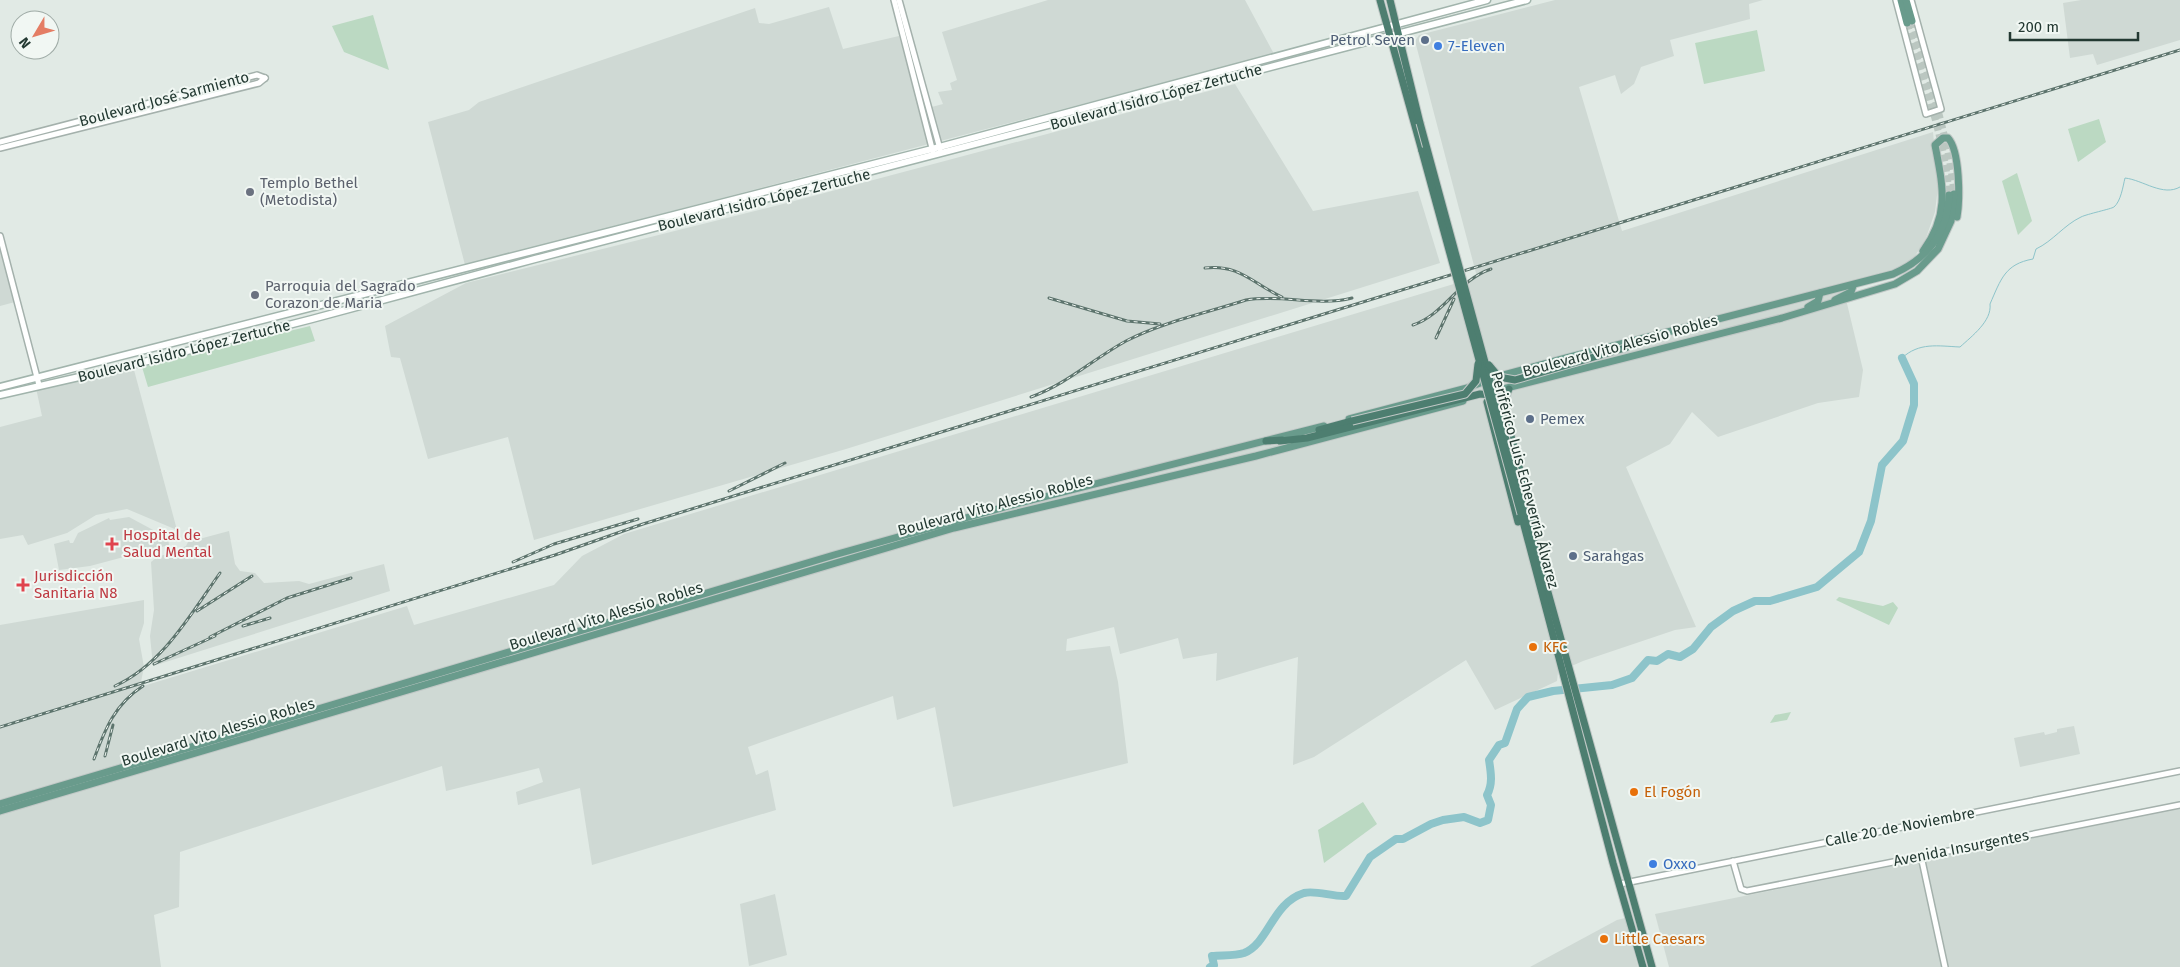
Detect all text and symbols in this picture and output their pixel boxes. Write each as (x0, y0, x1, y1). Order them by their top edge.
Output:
north arrow (10, 10, 60, 60)
scale bar (2010, 10, 2138, 42)
text: 200 m (2018, 18, 2059, 36)
place label: Petrol Seven (1330, 31, 1415, 49)
text: N (16, 34, 35, 52)
marker: Petrol Seven (1419, 34, 1431, 46)
place label: 7-Eleven (1448, 37, 1505, 55)
marker: 7-Eleven (1432, 40, 1444, 52)
street label: Boulevard Isidro López Zertuche (1048, 60, 1264, 134)
street label: Boulevard José Sarmiento (77, 68, 251, 130)
street label: Boulevard Isidro López Zertuche (656, 165, 872, 235)
place label: Templo Bethel (Metodista) (260, 174, 359, 209)
marker: Templo Bethel (Metodista) (244, 186, 256, 198)
place label: Parroquia del Sagrado Corazon de Maria (265, 277, 416, 312)
marker: Parroquia del Sagrado Corazon de Maria (249, 289, 261, 301)
street label: Boulevard Vito Alessio Robles (1521, 311, 1719, 381)
street label: Boulevard Isidro López Zertuche (76, 316, 292, 386)
street label: Periférico Luis Echeverría Álvarez (1487, 370, 1563, 591)
place label: Pemex (1540, 410, 1585, 428)
marker: Pemex (1524, 413, 1536, 425)
street label: Boulevard Vito Alessio Robles (896, 470, 1094, 540)
place label: Hospital de Salud Mental (123, 526, 212, 561)
marker: Hospital de Salud Mental (105, 537, 119, 551)
place label: Sarahgas (1583, 547, 1644, 565)
marker: Sarahgas (1567, 550, 1579, 562)
place label: Jurisdicción Sanitaria N8 (34, 567, 118, 602)
marker: Jurisdicción Sanitaria N8 (16, 578, 30, 592)
street label: Boulevard Vito Alessio Robles (507, 578, 705, 654)
place label: KFC (1543, 638, 1568, 656)
marker: KFC (1527, 641, 1539, 653)
street label: Boulevard Vito Alessio Robles (119, 694, 317, 770)
place label: El Fogón (1644, 783, 1701, 801)
marker: El Fogón (1628, 786, 1640, 798)
street label: Calle 20 de Noviembre (1824, 804, 1976, 850)
street label: Avenida Insurgentes (1892, 826, 2030, 870)
place label: Oxxo (1663, 855, 1696, 873)
marker: Oxxo (1647, 858, 1659, 870)
place label: Little Caesars (1614, 930, 1705, 948)
marker: Little Caesars (1598, 933, 1610, 945)

